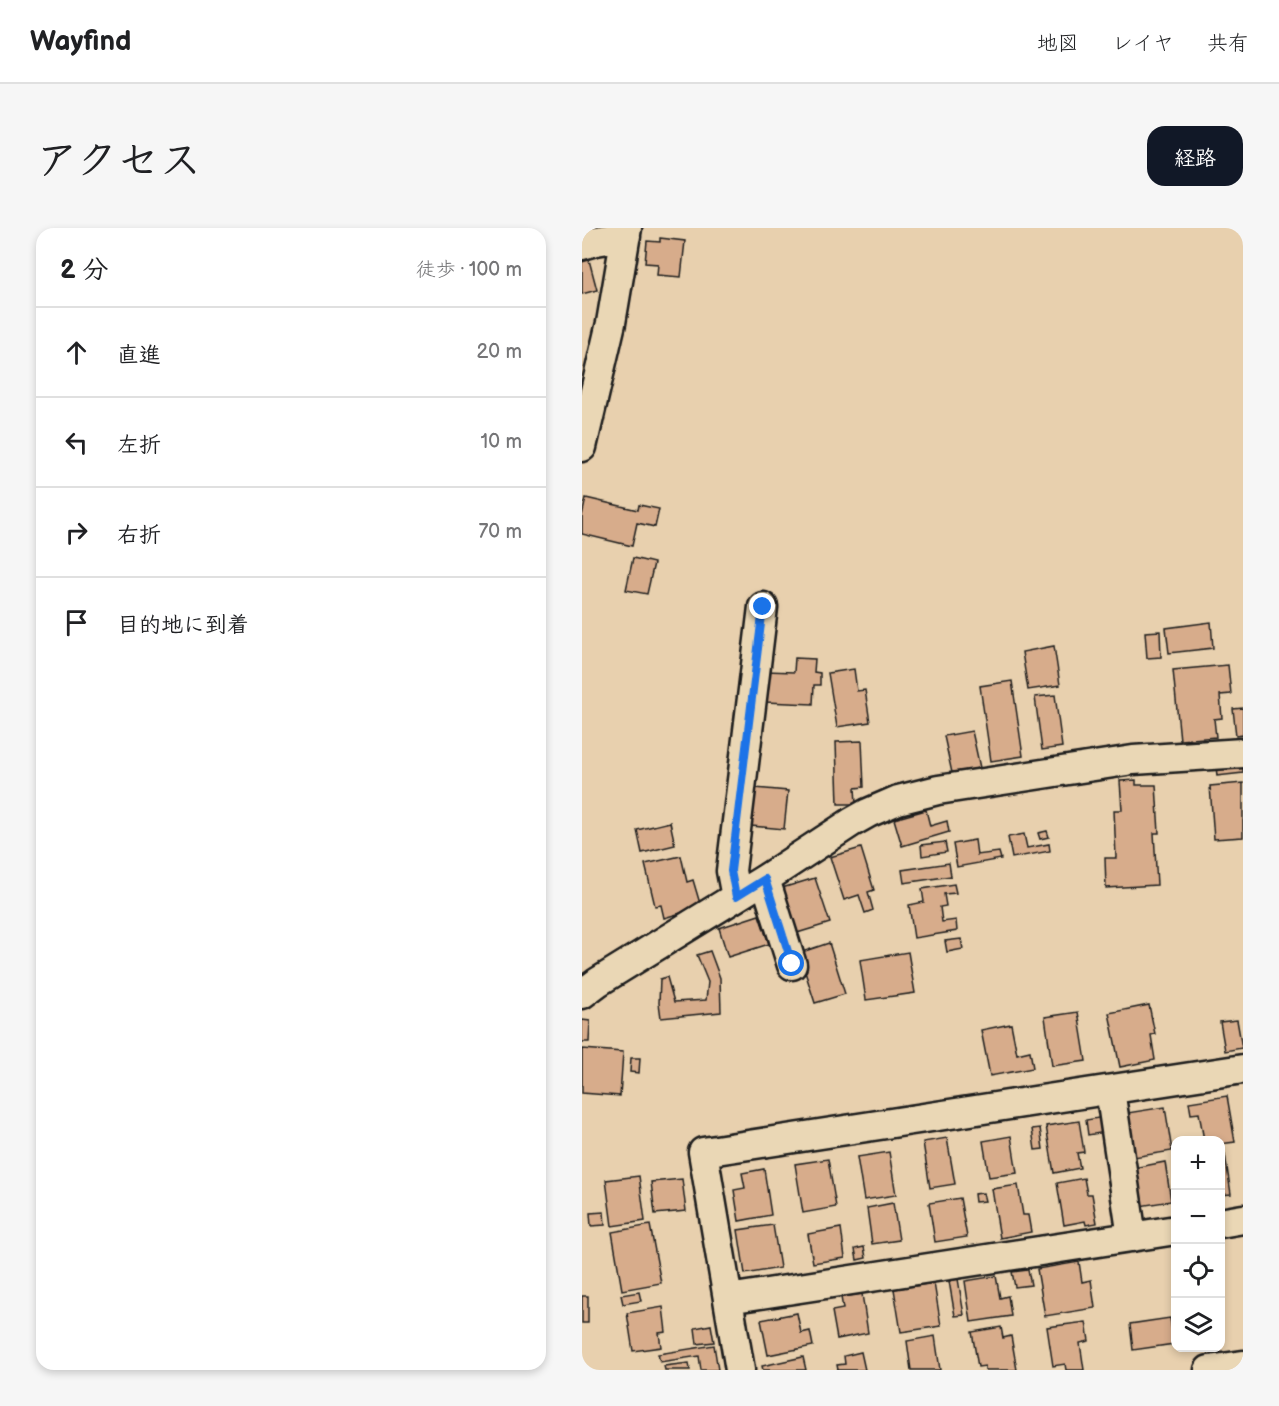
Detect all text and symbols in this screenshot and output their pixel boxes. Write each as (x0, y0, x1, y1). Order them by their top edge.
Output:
text: Wayfind (30, 25, 131, 58)
text: 地図 (1037, 31, 1079, 56)
text: レイヤ (1112, 31, 1174, 56)
text: 共有 (1207, 31, 1249, 56)
button: 経路 (1147, 126, 1243, 186)
text: アクセス (36, 136, 201, 187)
text: 2 分 (60, 255, 109, 286)
text: 徒歩 · 100 m (416, 258, 522, 282)
icon: ahead (60, 336, 93, 369)
text: 20 m (477, 340, 522, 364)
text: 直進 (117, 342, 161, 369)
icon: left (60, 426, 93, 459)
text: 10 m (481, 430, 522, 454)
text: 左折 (117, 432, 161, 459)
icon: right (60, 516, 93, 549)
text: 70 m (478, 520, 522, 544)
text: 右折 (117, 522, 161, 549)
route end (749, 593, 775, 619)
icon: arrive (60, 606, 93, 639)
text: 目的地に到着 (117, 612, 249, 639)
route start (778, 950, 804, 976)
map controls (1171, 1136, 1225, 1352)
button: + (1171, 1136, 1225, 1190)
button: − (1171, 1190, 1225, 1244)
button: locate (1171, 1244, 1225, 1298)
button: layers (1171, 1298, 1225, 1352)

